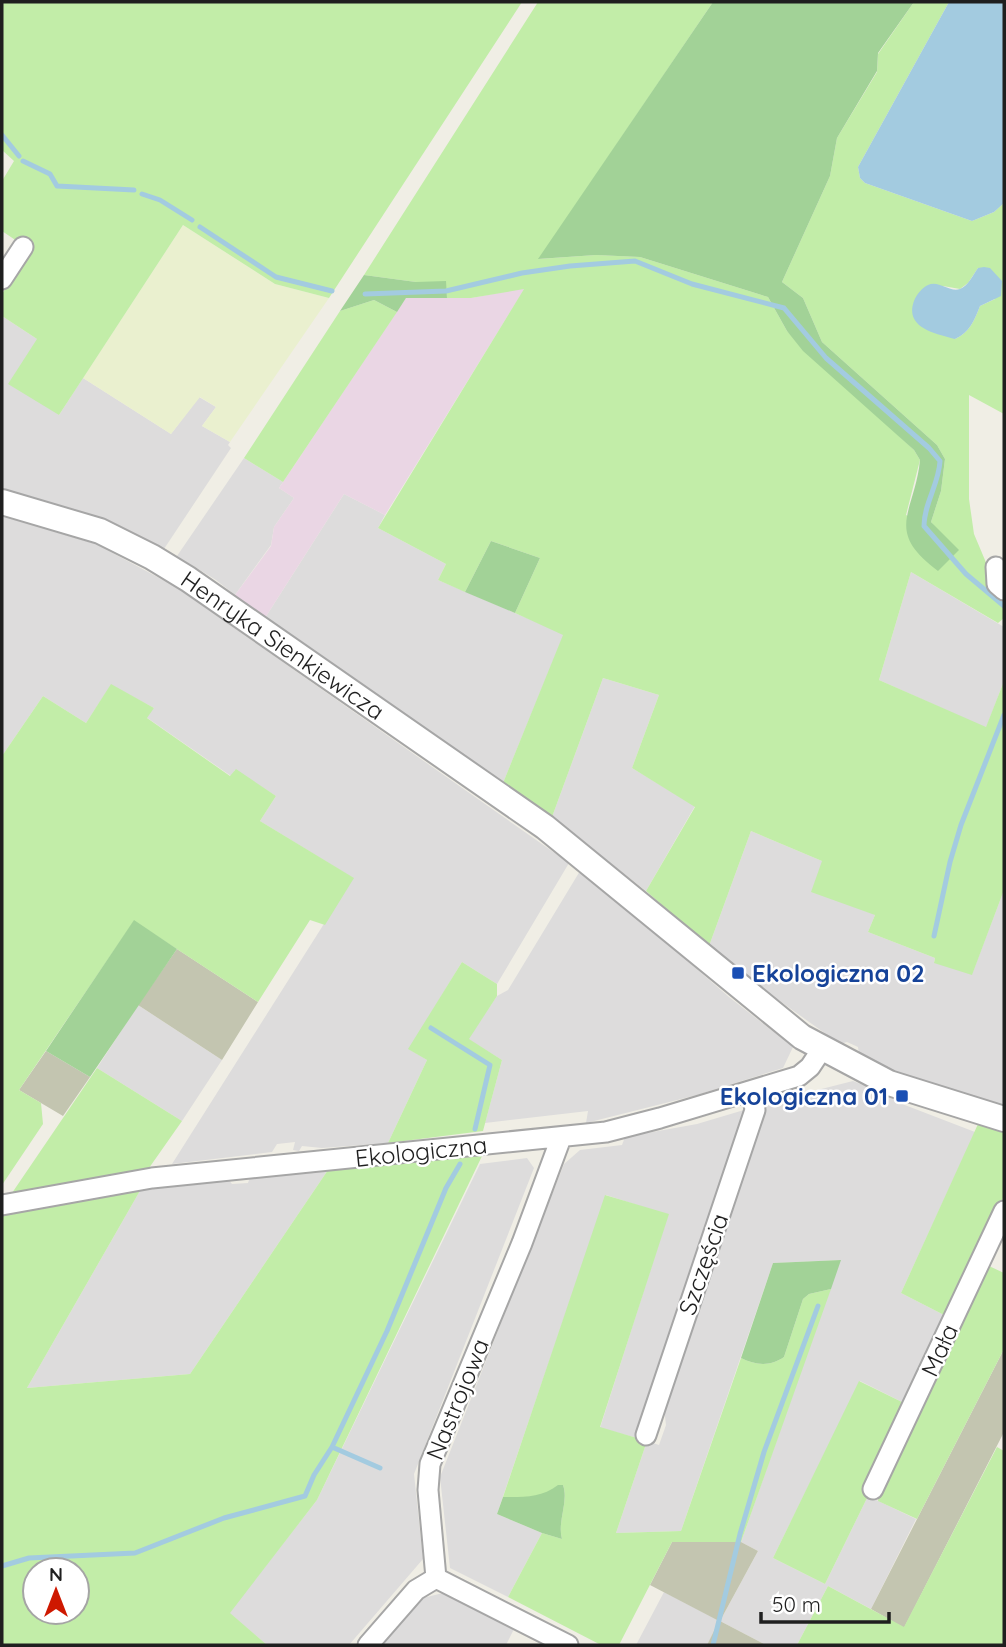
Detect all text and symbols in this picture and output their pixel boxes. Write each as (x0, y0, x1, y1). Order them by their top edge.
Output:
street label: Henryka Sienkiewicza (175, 564, 390, 726)
place label: Ekologiczna 02 (752, 958, 925, 988)
marker: Ekologiczna 02 (730, 965, 746, 981)
place label: Ekologiczna 01 (720, 1081, 888, 1111)
marker: Ekologiczna 01 (894, 1088, 910, 1104)
street label: Ekologiczna (353, 1129, 489, 1173)
street label: Szczęścia (672, 1209, 734, 1319)
street label: Mała (914, 1319, 964, 1381)
street label: Nastrojowa (419, 1334, 495, 1464)
north arrow (21, 1556, 91, 1626)
text: N (49, 1562, 63, 1586)
scale bar (761, 1580, 889, 1624)
text: 50 m (772, 1591, 821, 1617)

